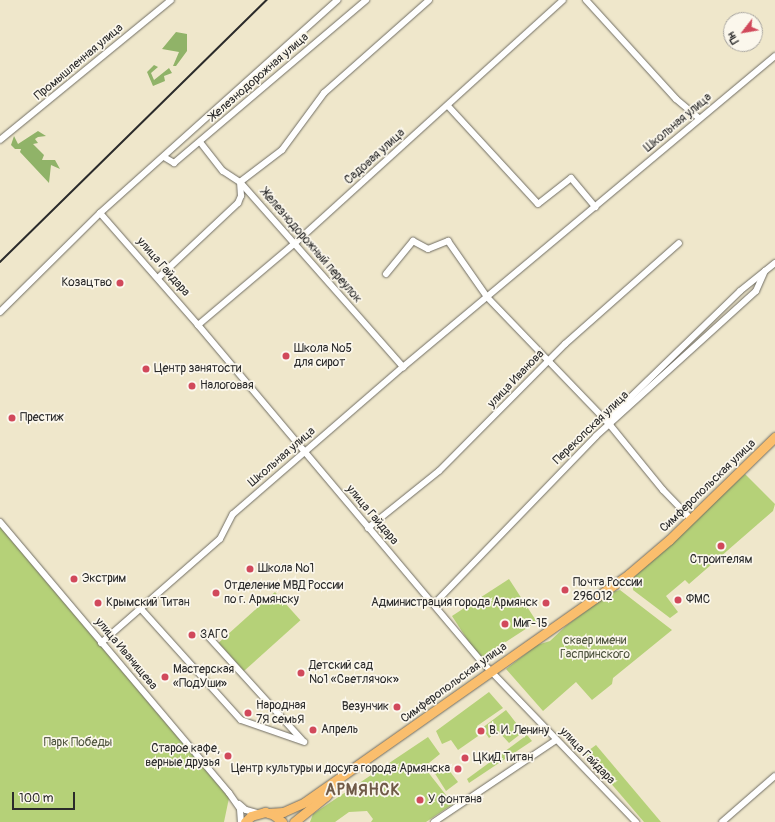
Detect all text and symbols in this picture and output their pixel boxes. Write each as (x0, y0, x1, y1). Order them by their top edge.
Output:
north arrow (723, 12, 763, 52)
street label: Промышленная улица (32, 21, 126, 103)
text: Пн (724, 29, 742, 46)
street label: Железнодорожная улица (206, 30, 312, 124)
street label: Школьная улица (641, 90, 715, 156)
street label: Садовая улица (342, 126, 408, 188)
street label: Железнодорожный переулок (257, 186, 365, 306)
street label: улица Гайдара (133, 235, 193, 299)
place label: Козацтво (61, 276, 112, 290)
marker: Козацтво (115, 278, 125, 288)
place label: Школа №5 для сирот (294, 342, 352, 370)
street label: улица Иванова (485, 347, 547, 411)
marker: Школа №5 для сирот (281, 351, 291, 361)
place label: Центр занятости (154, 362, 241, 376)
marker: Центр занятости (141, 364, 151, 374)
place label: Налоговая (200, 379, 254, 393)
marker: Налоговая (187, 381, 197, 391)
street label: Перекопская улица (550, 388, 632, 468)
place label: Престиж (20, 411, 64, 425)
marker: Престиж (7, 413, 17, 423)
street label: Школьная улица (246, 424, 318, 490)
street label: Симферопольская улица (657, 437, 759, 535)
street label: улица Гайдара (343, 482, 401, 548)
marker: Строителям (716, 541, 726, 551)
place label: Строителям (690, 553, 752, 567)
place label: Школа №1 (258, 562, 314, 576)
marker: Школа №1 (245, 564, 255, 574)
place label: Экстрим (82, 572, 126, 586)
marker: Экстрим (69, 574, 79, 584)
place label: Почта России 296012 (573, 576, 642, 604)
place label: Отделение МВД России по г. Армянску (224, 579, 343, 607)
marker: Почта России 296012 (560, 585, 570, 595)
marker: Отделение МВД России по г. Армянску (211, 588, 221, 598)
place label: ФМС (686, 593, 710, 607)
marker: ФМС (673, 595, 683, 605)
place label: Крымский Титан (106, 596, 190, 610)
place label: Администрация города Армянск (371, 596, 538, 610)
marker: Крымский Титан (93, 598, 103, 608)
marker: Администрация города Армянск (541, 598, 551, 608)
street label: улица Иванищева (92, 615, 160, 693)
place label: Миг-15 (513, 617, 547, 631)
marker: Миг-15 (500, 619, 510, 629)
place label: ЗАГС (200, 628, 228, 642)
marker: ЗАГС (187, 630, 197, 640)
park label: сквер имени Гаспринского (560, 634, 630, 662)
street label: Симферопольская улица (398, 640, 510, 726)
place label: Детский сад №1 «Светлячок» (309, 659, 399, 687)
place label: Мастерская «ПодУши» (173, 663, 234, 691)
marker: Детский сад №1 «Светлячок» (296, 668, 306, 678)
marker: Мастерская «ПодУши» (160, 672, 170, 682)
place label: Народная 7Я семьЯ (256, 699, 306, 727)
place label: Везунчик (342, 700, 389, 714)
marker: Везунчик (392, 702, 402, 712)
marker: Народная 7Я семьЯ (243, 708, 253, 718)
place label: Апрель (321, 723, 358, 737)
place label: В. И. Ленину (489, 724, 549, 738)
marker: Апрель (308, 725, 318, 735)
street label: улица Гайдара (556, 725, 618, 787)
marker: В. И. Ленину (476, 726, 486, 736)
park label: Парк Победы (44, 736, 112, 750)
place label: Старое кафе, верные друзья (145, 742, 220, 770)
marker: Старое кафе, верные друзья (223, 751, 233, 761)
place label: ЦКиД Титан (473, 751, 533, 765)
marker: ЦКиД Титан (460, 753, 470, 763)
place label: Центр культуры и досуга города Армянска (231, 762, 450, 776)
marker: Центр культуры и досуга города Армянска (453, 764, 463, 774)
district label: АРМЯНСК (325, 780, 401, 800)
scale bar (14, 784, 77, 810)
text: 100 m (19, 791, 53, 806)
place label: У фонтана (428, 793, 482, 807)
marker: У фонтана (415, 795, 425, 805)

